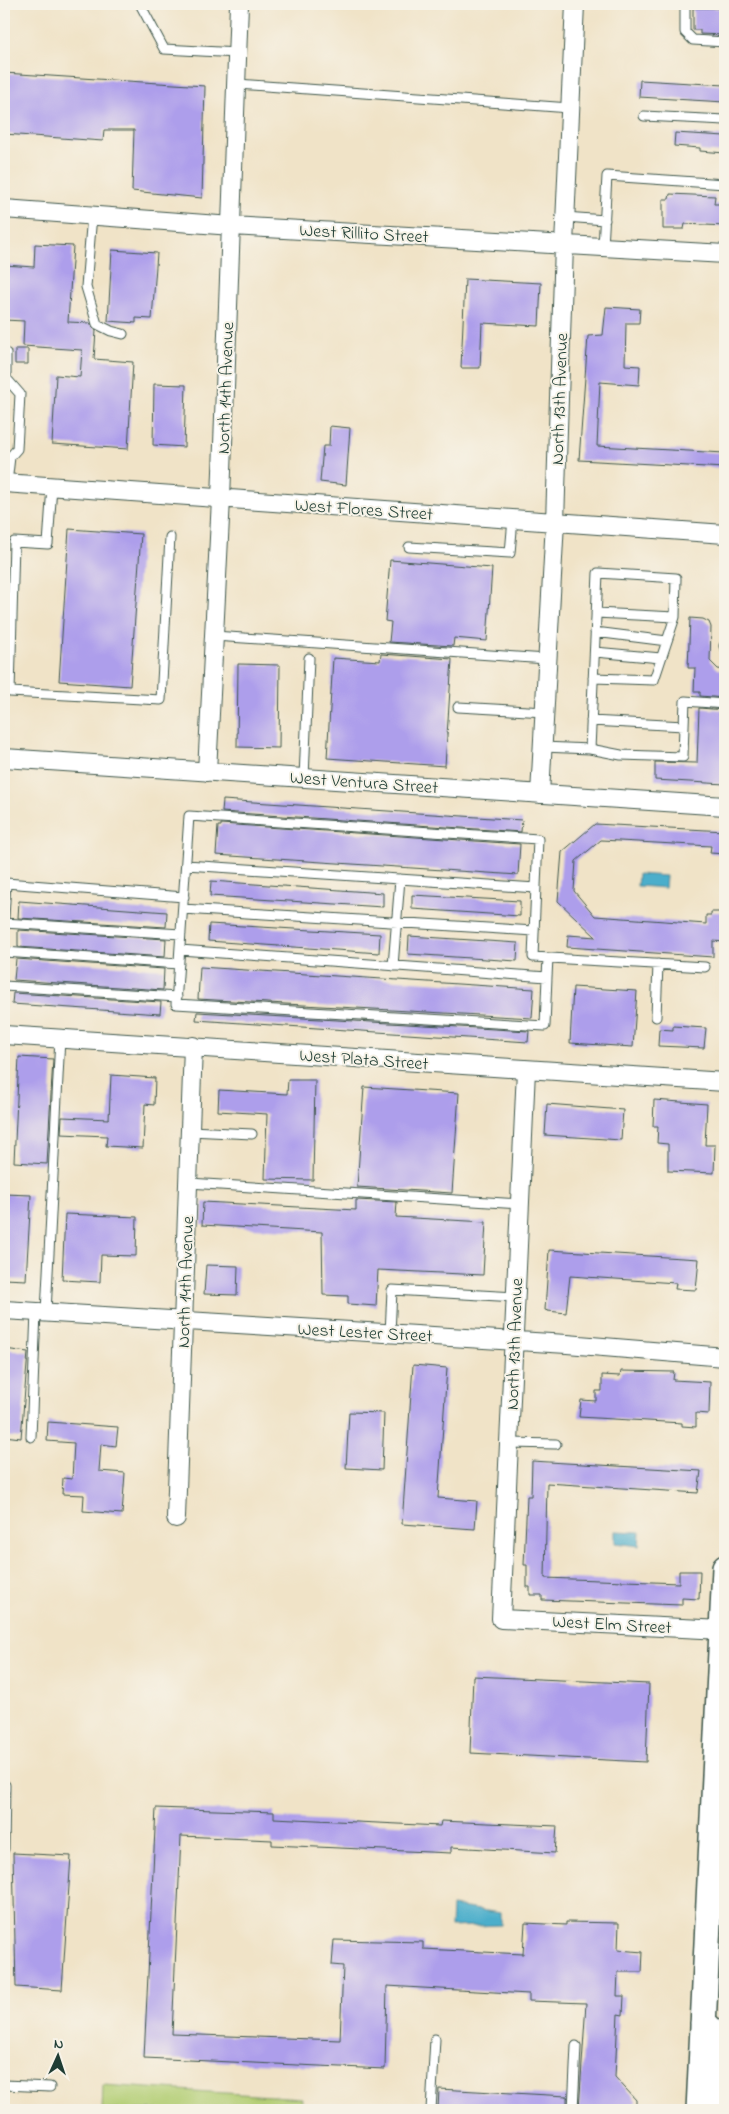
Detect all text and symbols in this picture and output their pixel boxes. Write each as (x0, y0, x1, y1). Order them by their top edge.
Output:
street label: West Rillito Street (299, 219, 429, 251)
street label: North 14th Avenue (212, 321, 242, 455)
street label: North 13th Avenue (546, 332, 576, 466)
street label: West Flores Street (294, 493, 434, 529)
street label: West Ventura Street (289, 766, 439, 802)
street label: West Plata Street (298, 1044, 429, 1078)
street label: North 14th Avenue (172, 1215, 202, 1349)
street label: North 13th Avenue (501, 1277, 531, 1411)
street label: West Lester Street (297, 1317, 433, 1351)
street label: West Elm Street (552, 1610, 672, 1642)
north arrow (32, 2032, 82, 2082)
text: N (53, 2034, 64, 2055)

